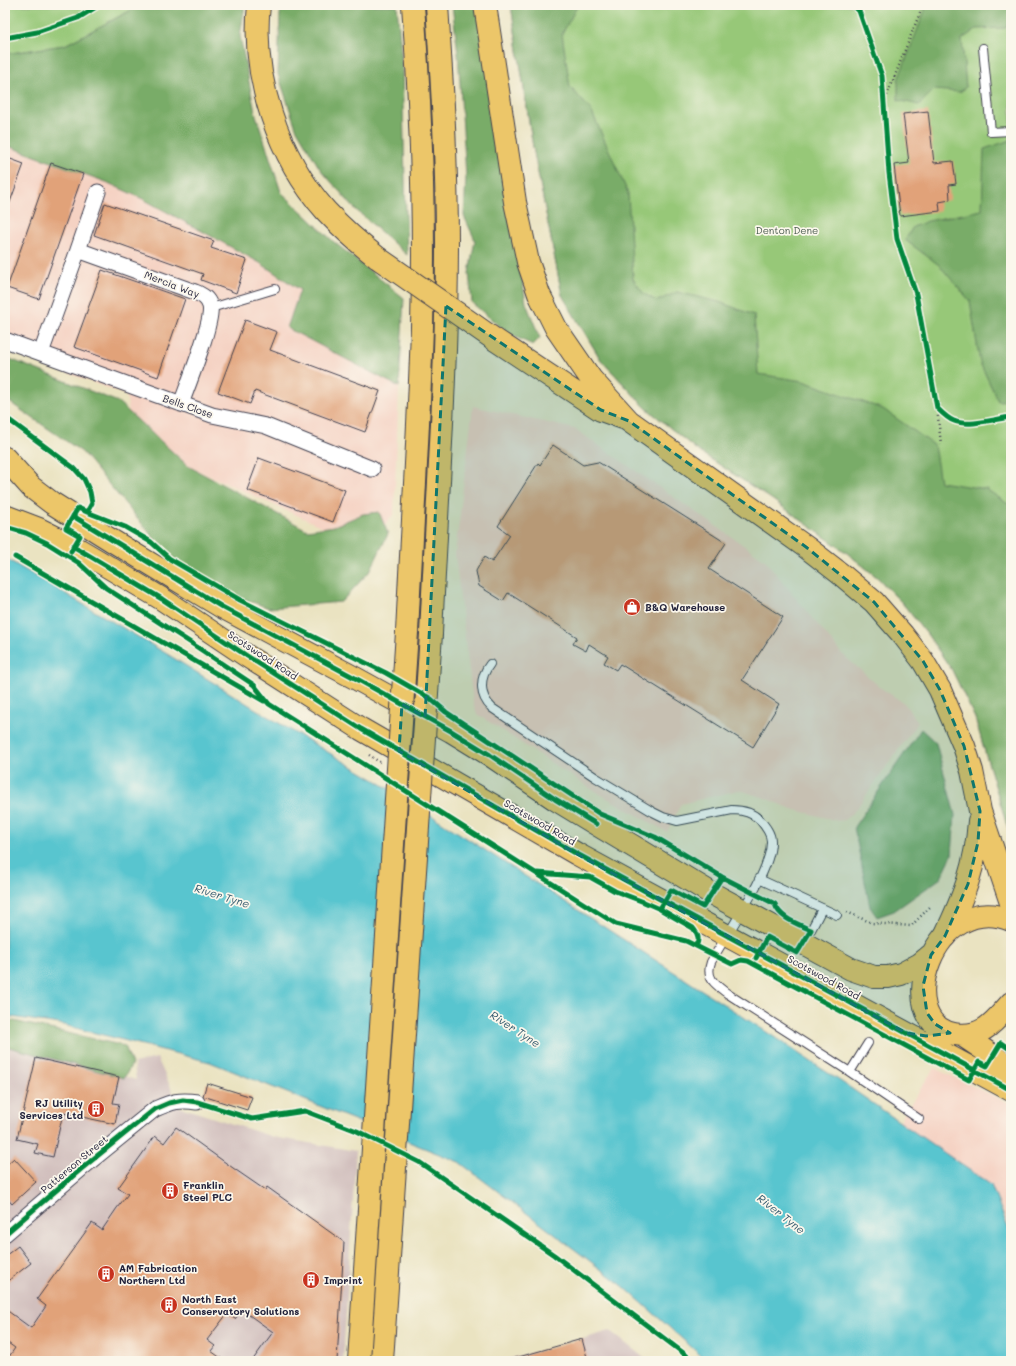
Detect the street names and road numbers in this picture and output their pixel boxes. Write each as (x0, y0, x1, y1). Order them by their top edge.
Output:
street label: Mercia Way (143, 267, 201, 301)
street label: Bells Close (161, 391, 215, 421)
street label: Scotswood Road (225, 627, 301, 683)
street label: Scotswood Road (502, 796, 578, 848)
street label: Scotswood Road (785, 951, 863, 1003)
street label: Patterson Street (37, 1132, 111, 1196)

